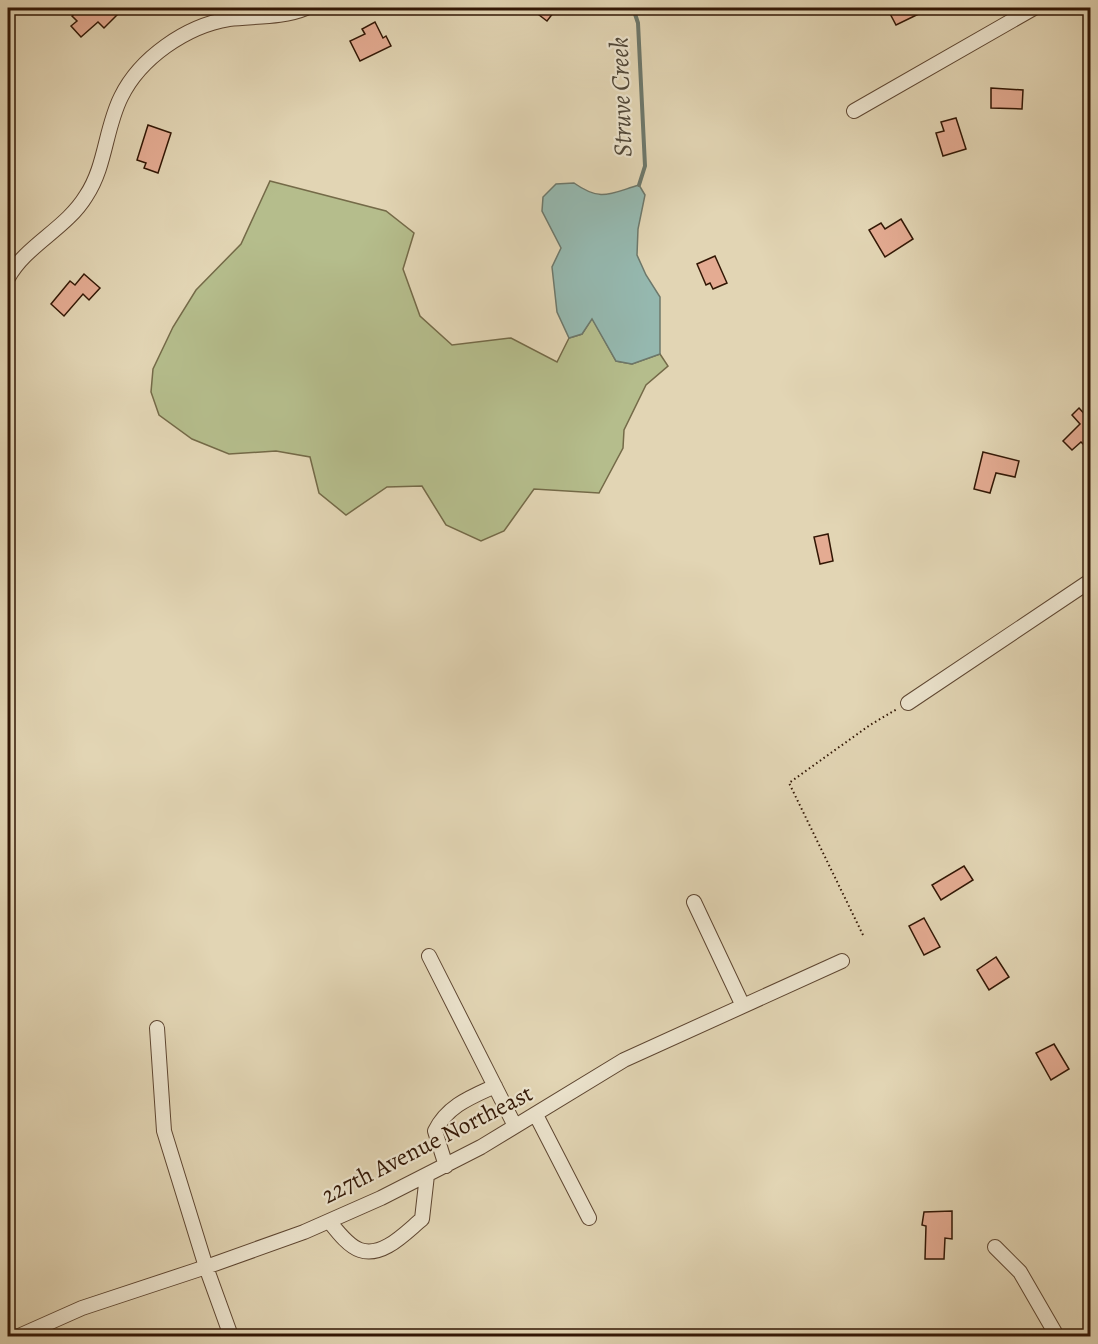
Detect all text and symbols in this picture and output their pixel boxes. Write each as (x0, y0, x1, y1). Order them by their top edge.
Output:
water label: Struve Creek (601, 36, 641, 158)
street label: 227th Avenue Northeast (316, 1077, 538, 1211)

